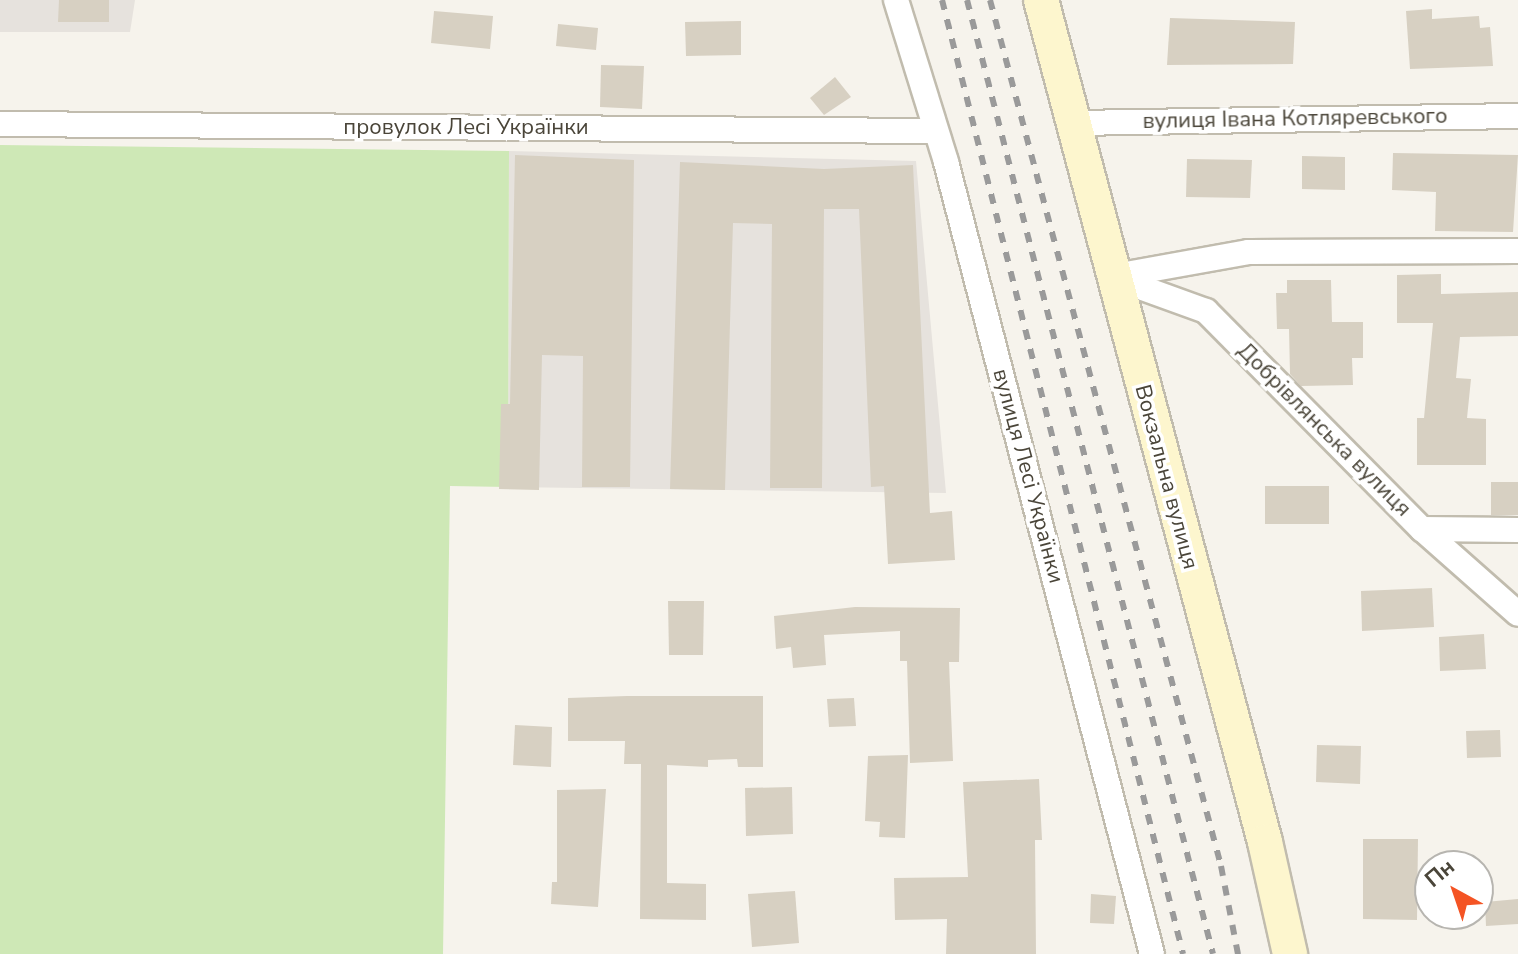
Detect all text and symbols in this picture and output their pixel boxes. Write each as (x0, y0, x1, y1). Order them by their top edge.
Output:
street label: вулиця Івана Котляревського (1142, 103, 1448, 135)
street label: провулок Лесі Українки (343, 115, 589, 141)
street label: Добрівлянська вулиця (1232, 338, 1416, 522)
street label: вулиця Лесі Українки (987, 366, 1069, 586)
street label: Вокзальна вулиця (1129, 382, 1203, 572)
north arrow (1414, 850, 1494, 930)
text: Пн (1419, 852, 1461, 894)

